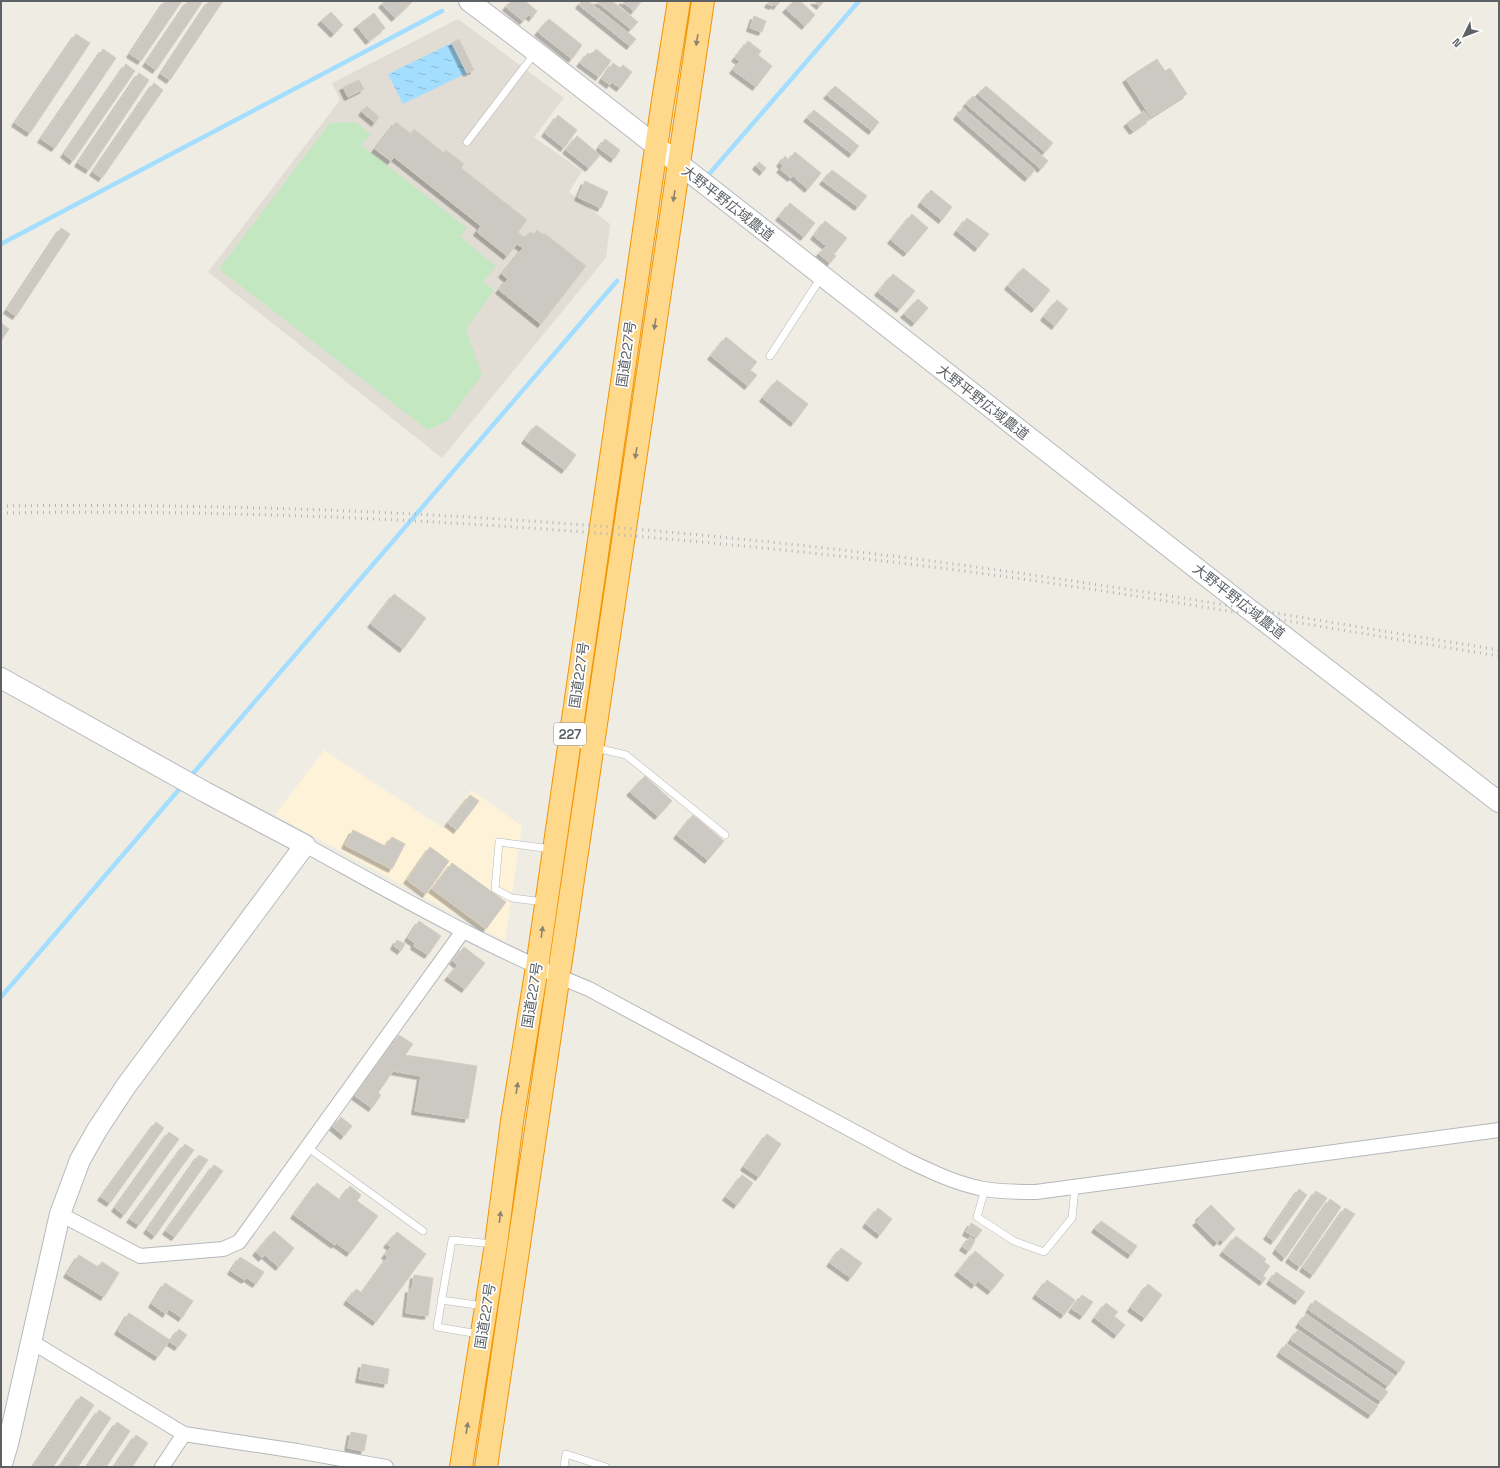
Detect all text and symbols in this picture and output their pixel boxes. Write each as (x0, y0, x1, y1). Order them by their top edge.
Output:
north arrow (1444, 16, 1484, 56)
one-way arrow (694, 33, 700, 46)
text: N (1449, 35, 1464, 50)
street label: 大野平野広域農道 (678, 161, 778, 245)
one-way arrow (671, 190, 677, 202)
one-way arrow (652, 318, 658, 330)
street label: 国道227号 (612, 320, 640, 388)
street label: 大野平野広域農道 (933, 360, 1033, 444)
one-way arrow (633, 447, 639, 459)
street label: 大野平野広域農道 (1189, 559, 1289, 643)
street label: 国道227号 (565, 641, 593, 709)
road number: 227 (554, 723, 586, 745)
one-way arrow (539, 926, 545, 938)
street label: 国道227号 (518, 961, 546, 1029)
one-way arrow (514, 1082, 520, 1094)
one-way arrow (497, 1211, 503, 1223)
street label: 国道227号 (471, 1282, 499, 1350)
one-way arrow (464, 1422, 470, 1435)

